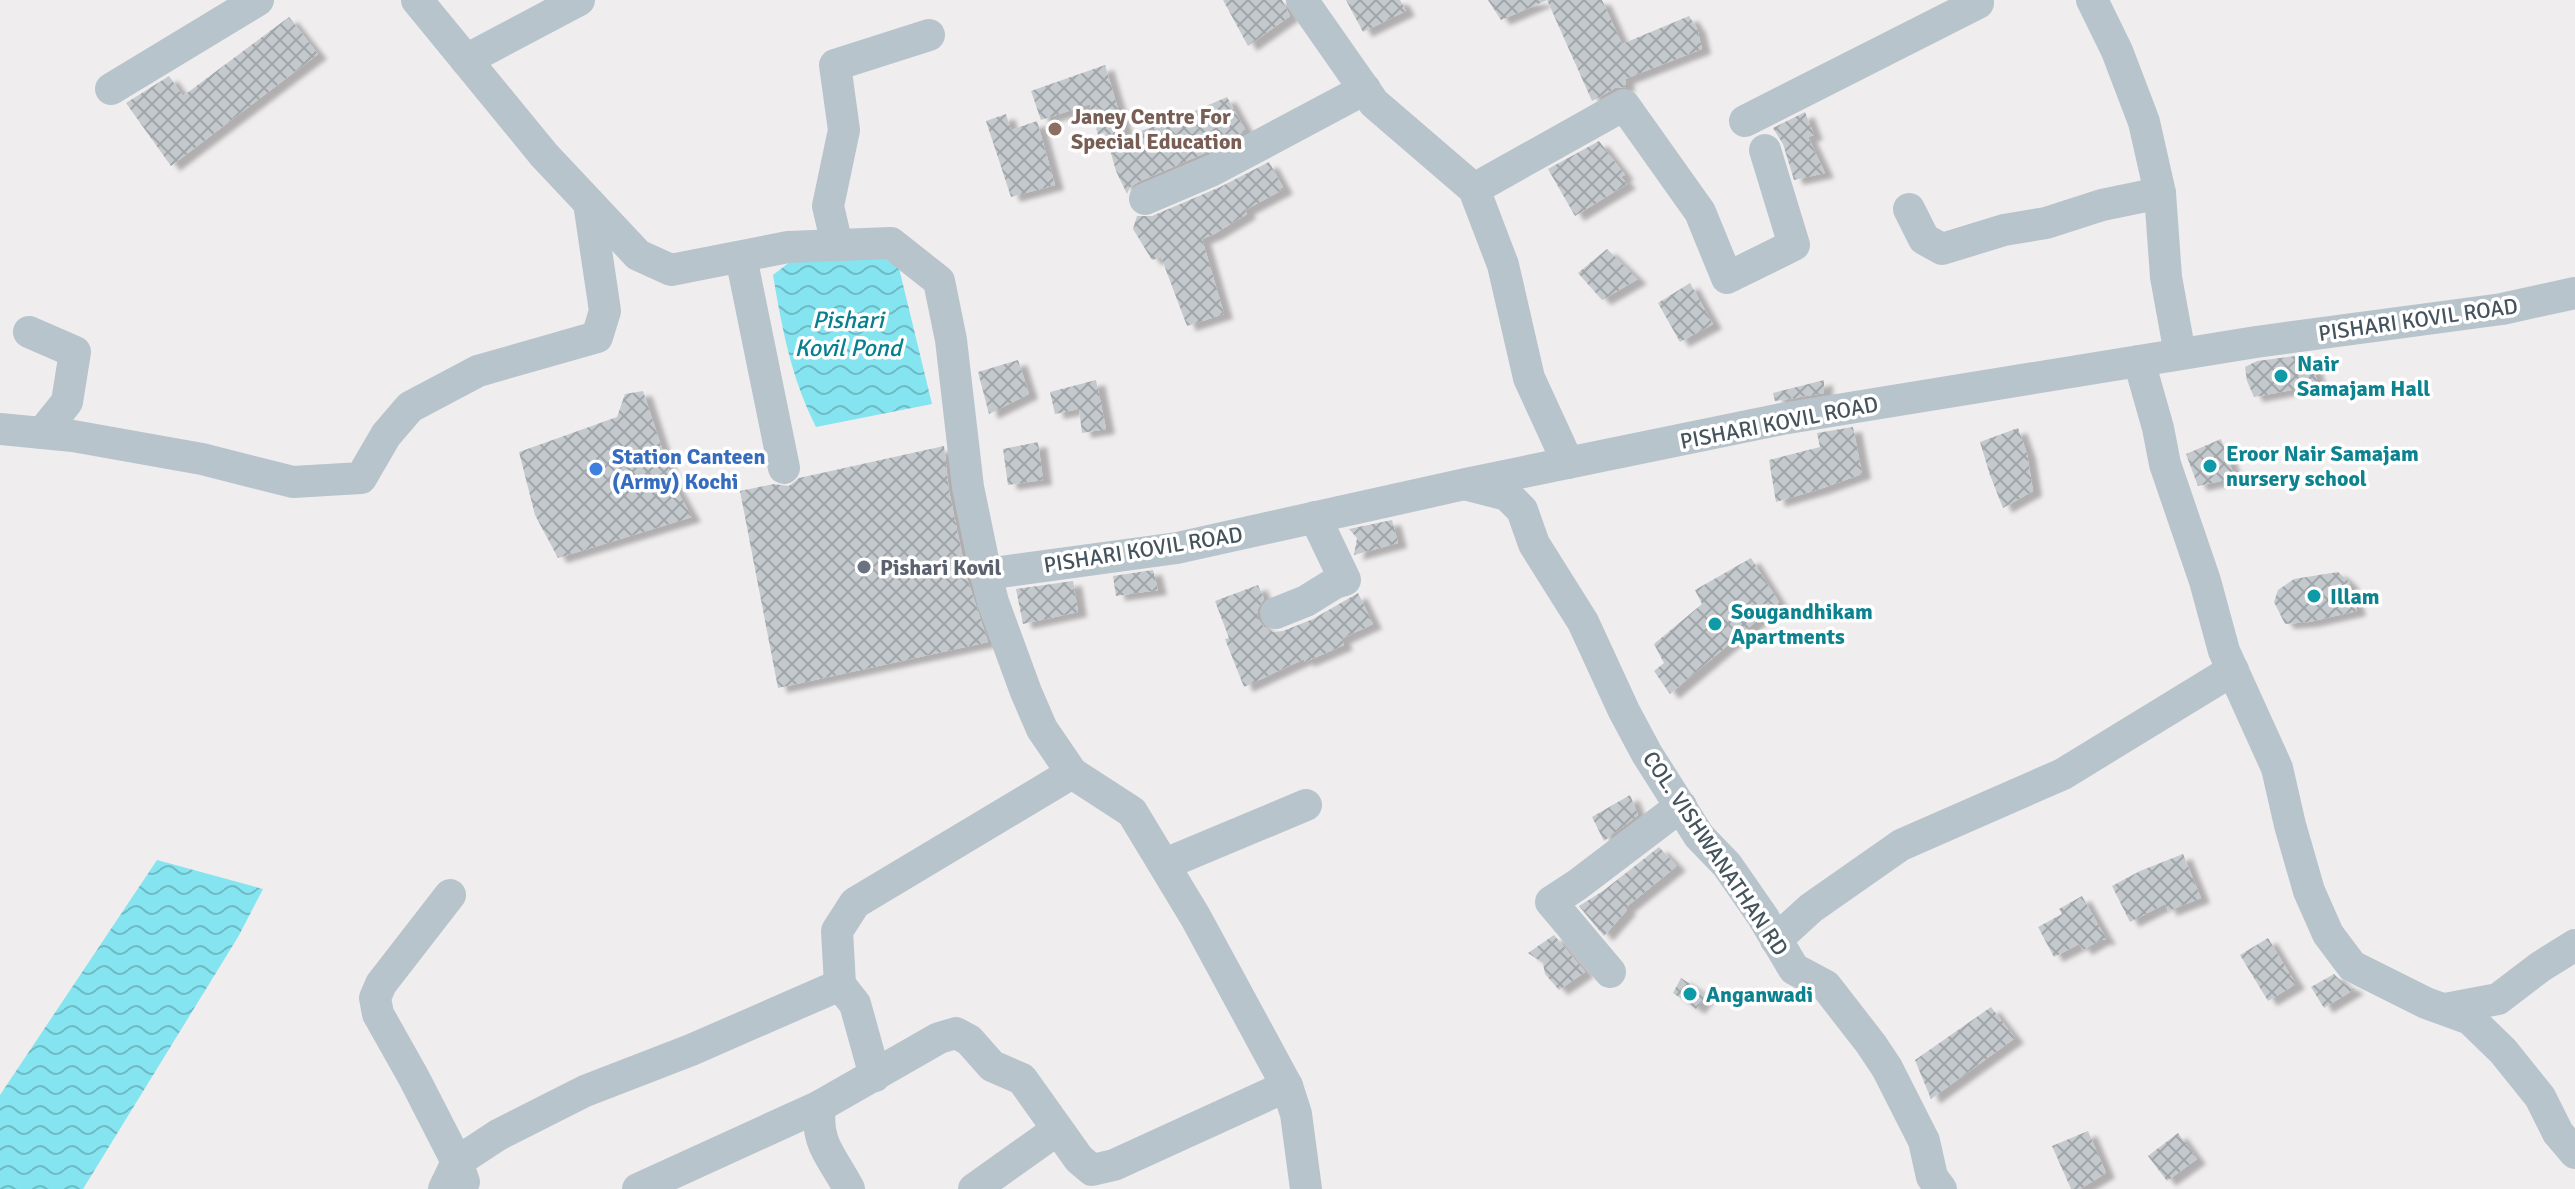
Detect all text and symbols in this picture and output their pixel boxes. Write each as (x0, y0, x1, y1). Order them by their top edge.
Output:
place label: Janey Centre For Special Education (1071, 103, 1242, 155)
marker: Janey Centre For Special Education (1046, 120, 1064, 138)
street label: PISHARI KOVIL ROAD (2317, 292, 2519, 347)
water label: Pishari Kovil Pond (795, 305, 905, 363)
place label: Nair Samajam Hall (2297, 350, 2430, 402)
marker: Nair Samajam Hall (2272, 367, 2290, 385)
street label: PISHARI KOVIL ROAD (1678, 390, 1880, 455)
place label: Eroor Nair Samajam nursery school (2226, 440, 2419, 492)
place label: Station Canteen (Army) Kochi (612, 443, 765, 495)
marker: Eroor Nair Samajam nursery school (2201, 457, 2219, 475)
marker: Station Canteen (Army) Kochi (587, 460, 605, 478)
street label: PISHARI KOVIL ROAD (1042, 520, 1244, 579)
place label: Pishari Kovil (880, 554, 1001, 581)
marker: Pishari Kovil (855, 558, 873, 576)
place label: Illam (2330, 583, 2380, 610)
marker: Illam (2305, 587, 2323, 605)
place label: Sougandhikam Apartments (1731, 598, 1873, 650)
marker: Sougandhikam Apartments (1706, 615, 1724, 633)
street label: COL. VISHWANATHAN RD (1637, 746, 1794, 961)
place label: Anganwadi (1706, 981, 1813, 1008)
marker: Anganwadi (1681, 985, 1699, 1003)

